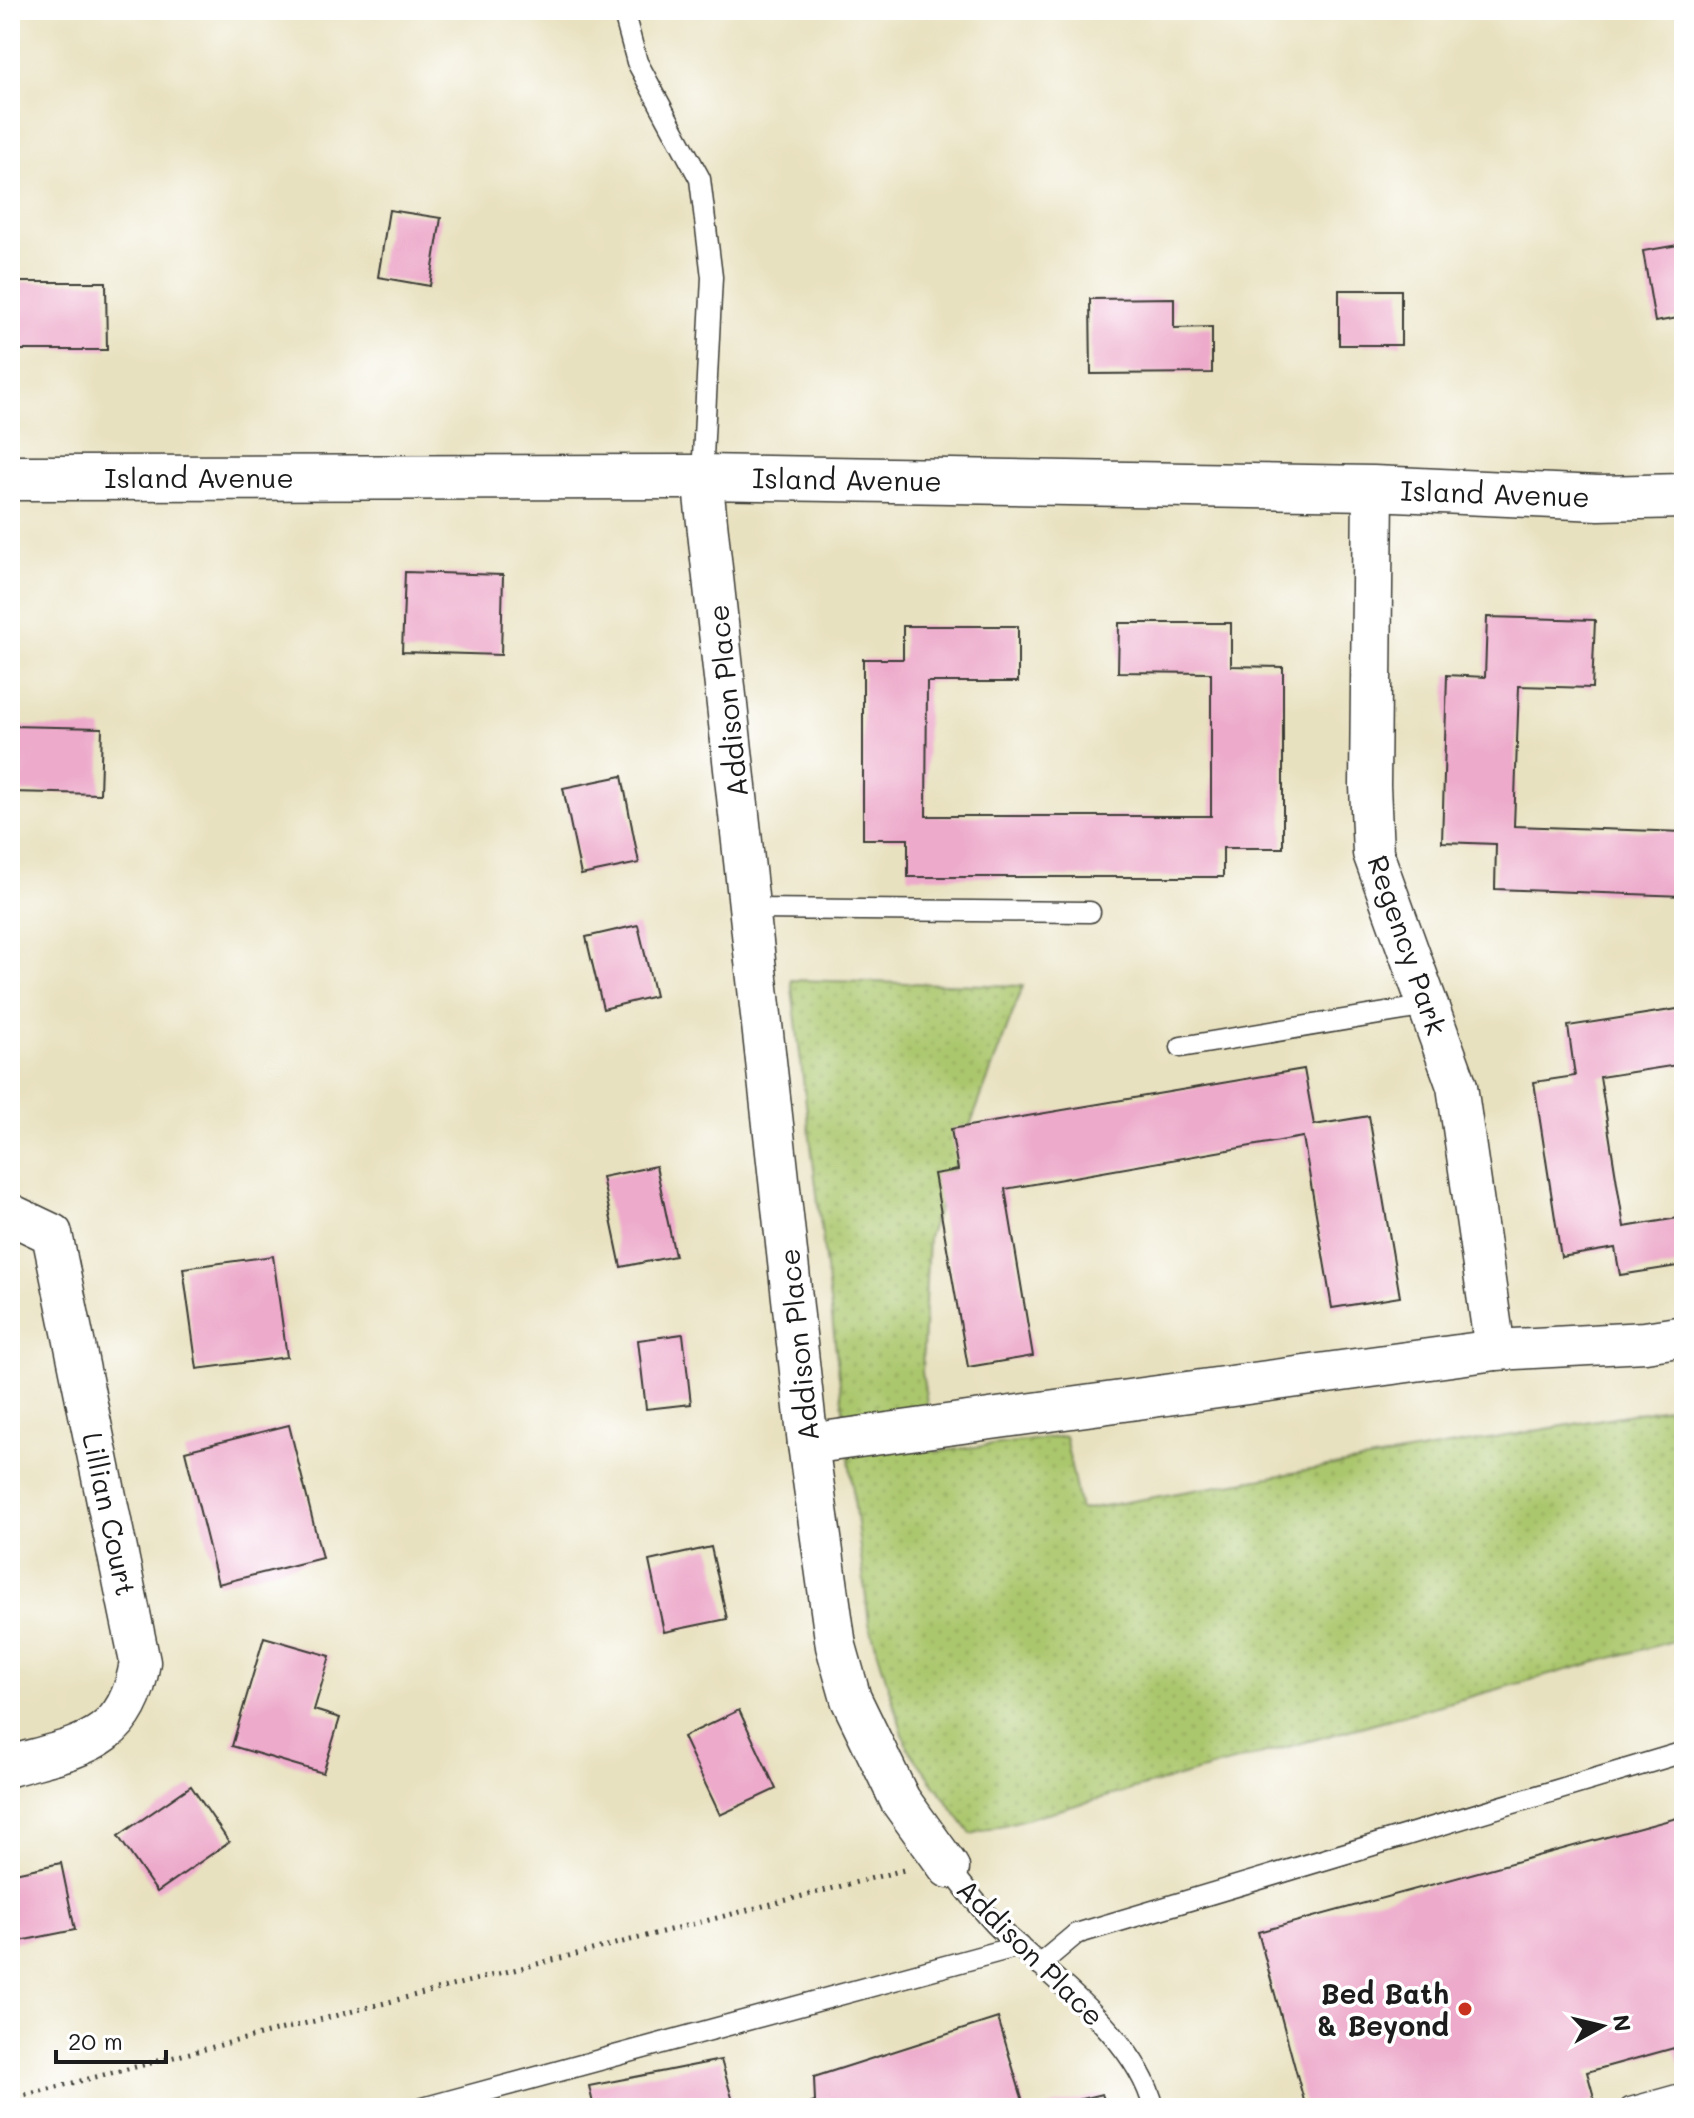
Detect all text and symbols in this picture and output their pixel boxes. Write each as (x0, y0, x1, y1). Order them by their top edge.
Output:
street label: Island Avenue (104, 459, 294, 495)
street label: Island Avenue (752, 459, 942, 499)
street label: Island Avenue (1400, 472, 1590, 514)
street label: Addison Place (699, 603, 755, 799)
street label: Regency Park (1360, 850, 1456, 1040)
street label: Addison Place (770, 1247, 826, 1443)
street label: Lillian Court (75, 1429, 145, 1599)
street label: Addison Place (950, 1871, 1112, 2033)
place label: Bed Bath & Beyond (1316, 1975, 1449, 2044)
north arrow (1562, 1986, 1642, 2066)
marker: Bed Bath & Beyond (1456, 2000, 1474, 2018)
text: N (1607, 2013, 1638, 2033)
scale bar (56, 2014, 166, 2064)
text: 20 m (68, 2025, 123, 2056)

